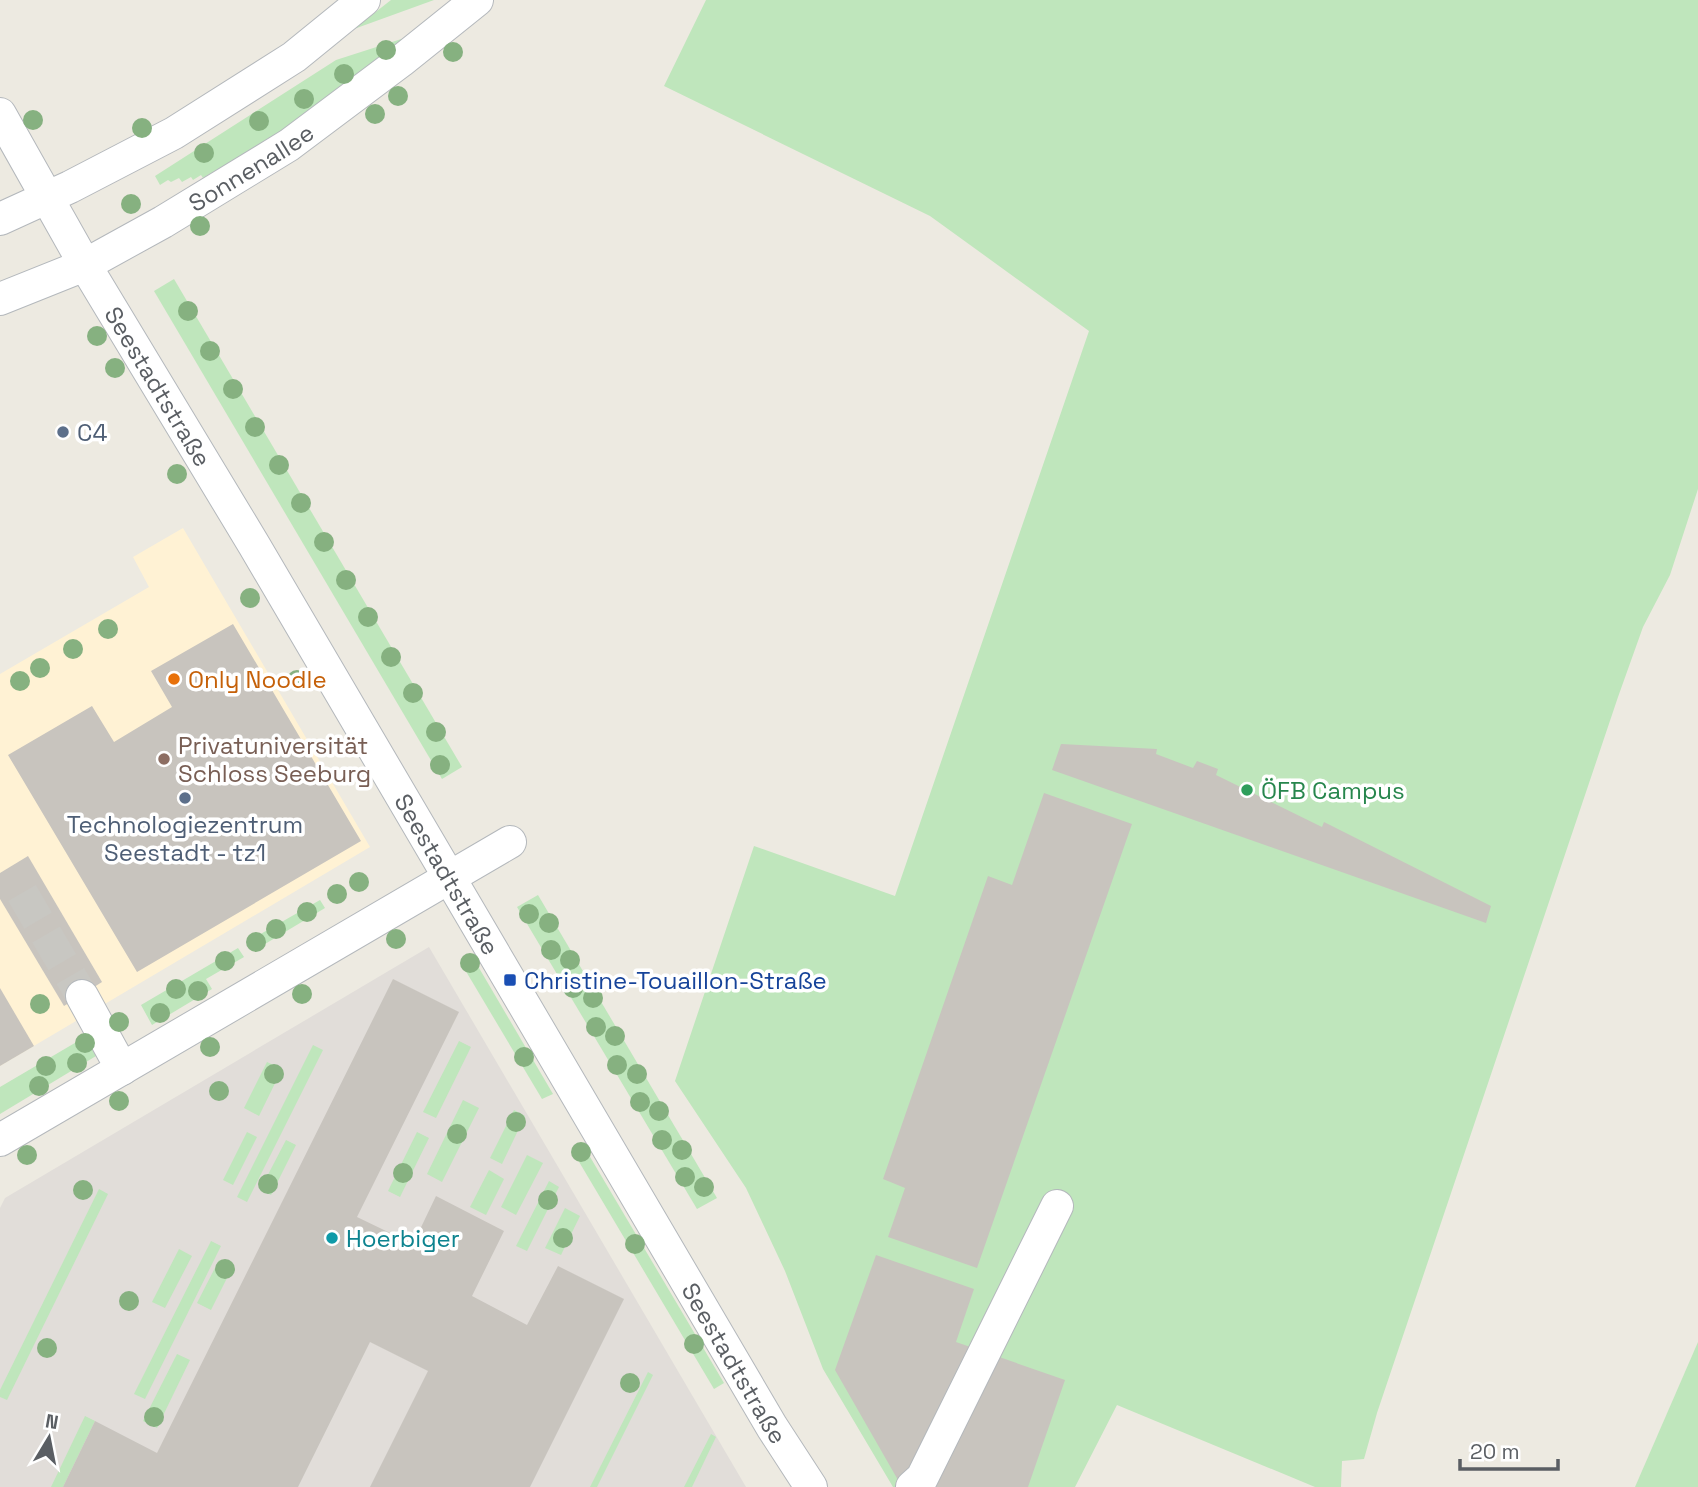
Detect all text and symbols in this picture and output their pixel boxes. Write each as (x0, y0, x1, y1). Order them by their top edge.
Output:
street label: Sonnenallee (183, 117, 320, 218)
street label: Seestadtstraße (98, 301, 218, 472)
place label: C4 (77, 417, 107, 448)
marker: C4 (55, 424, 71, 440)
place label: Only Noodle (188, 664, 327, 695)
marker: Only Noodle (166, 671, 182, 687)
place label: Privatuniversität Schloss Seeburg (178, 730, 371, 789)
marker: Privatuniversität Schloss Seeburg (156, 751, 172, 767)
place label: ÖFB Campus (1261, 775, 1405, 806)
marker: ÖFB Campus (1239, 782, 1255, 798)
street label: Seestadtstraße (388, 788, 507, 960)
marker: Technologiezentrum Seestadt - tz1 (177, 790, 193, 806)
place label: Technologiezentrum Seestadt - tz1 (67, 809, 303, 868)
place label: Christine-Touaillon-Straße (524, 965, 827, 996)
marker: Christine-Touaillon-Straße (502, 972, 518, 988)
place label: Hoerbiger (346, 1223, 460, 1254)
marker: Hoerbiger (324, 1230, 340, 1246)
street label: Seestadtstraße (675, 1277, 794, 1449)
north arrow (14, 1403, 84, 1473)
text: N (43, 1408, 60, 1435)
scale bar (1460, 1428, 1558, 1472)
text: 20 m (1470, 1438, 1520, 1465)

